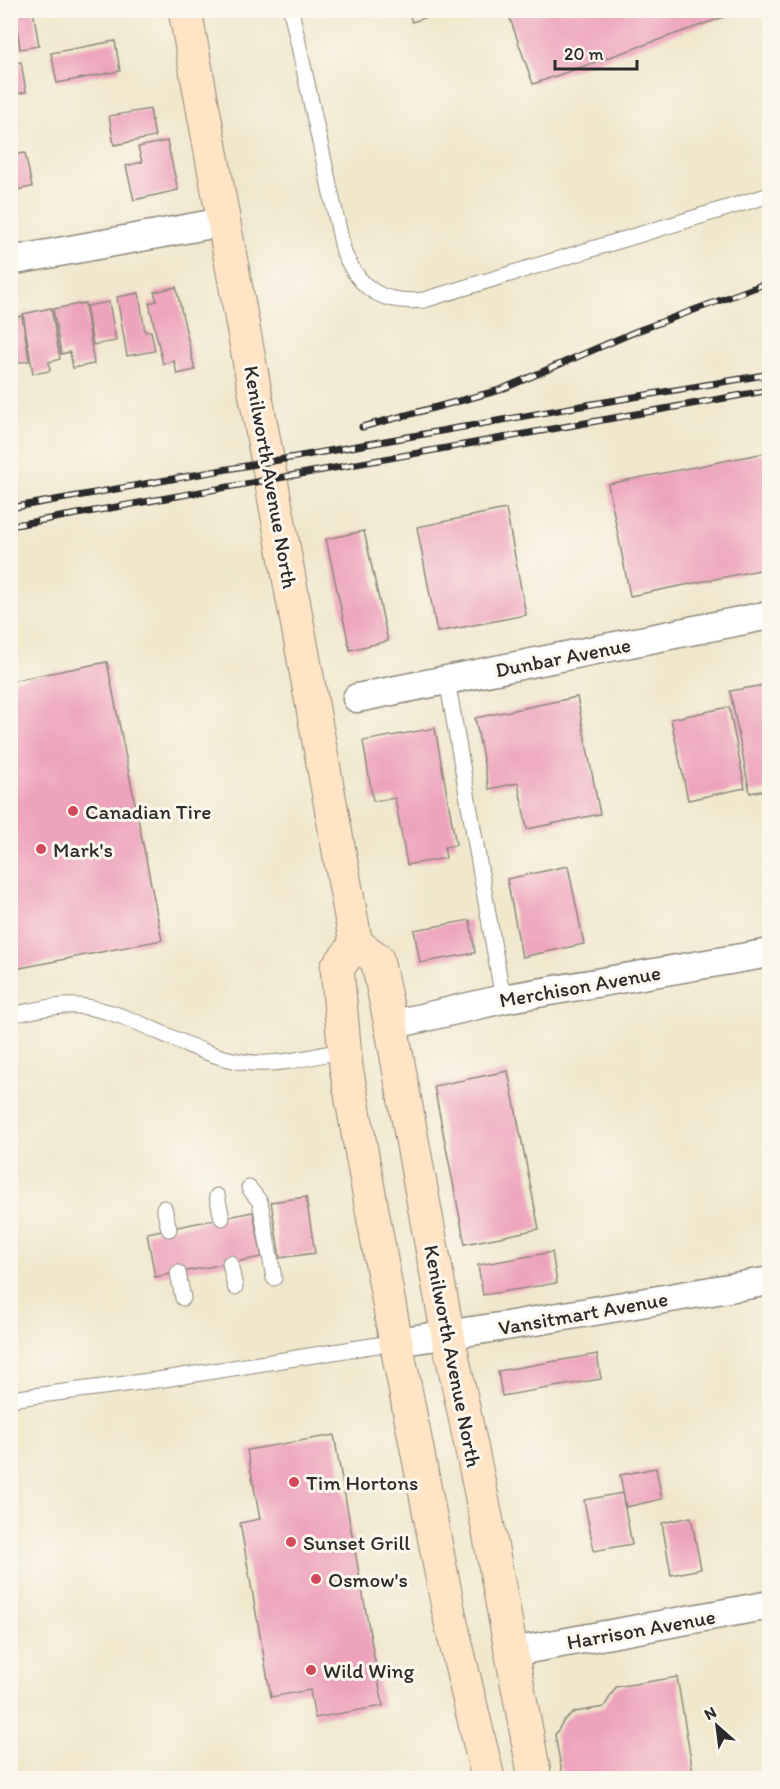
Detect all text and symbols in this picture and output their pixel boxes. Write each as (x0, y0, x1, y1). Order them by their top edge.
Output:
scale bar (555, 33, 638, 71)
text: 20 m (564, 43, 604, 65)
street label: Kenilworth Avenue North (239, 364, 303, 591)
street label: Dunbar Avenue (493, 632, 633, 682)
place label: Canadian Tire (85, 799, 211, 824)
marker: Canadian Tire (66, 804, 80, 818)
place label: Mark's (53, 837, 113, 862)
marker: Mark's (34, 842, 48, 856)
street label: Merchison Avenue (497, 959, 663, 1013)
street label: Kenilworth Avenue North (419, 1243, 487, 1469)
street label: Vansitmart Avenue (496, 1286, 670, 1340)
place label: Tim Hortons (306, 1470, 418, 1495)
marker: Tim Hortons (287, 1475, 301, 1489)
place label: Sunset Grill (303, 1530, 410, 1555)
marker: Sunset Grill (284, 1535, 298, 1549)
place label: Osmow's (328, 1567, 408, 1592)
marker: Osmow's (309, 1572, 323, 1586)
street label: Harrison Avenue (565, 1604, 717, 1654)
place label: Wild Wing (323, 1658, 414, 1683)
marker: Wild Wing (304, 1663, 318, 1677)
north arrow (687, 1696, 747, 1756)
text: N (701, 1702, 719, 1724)

